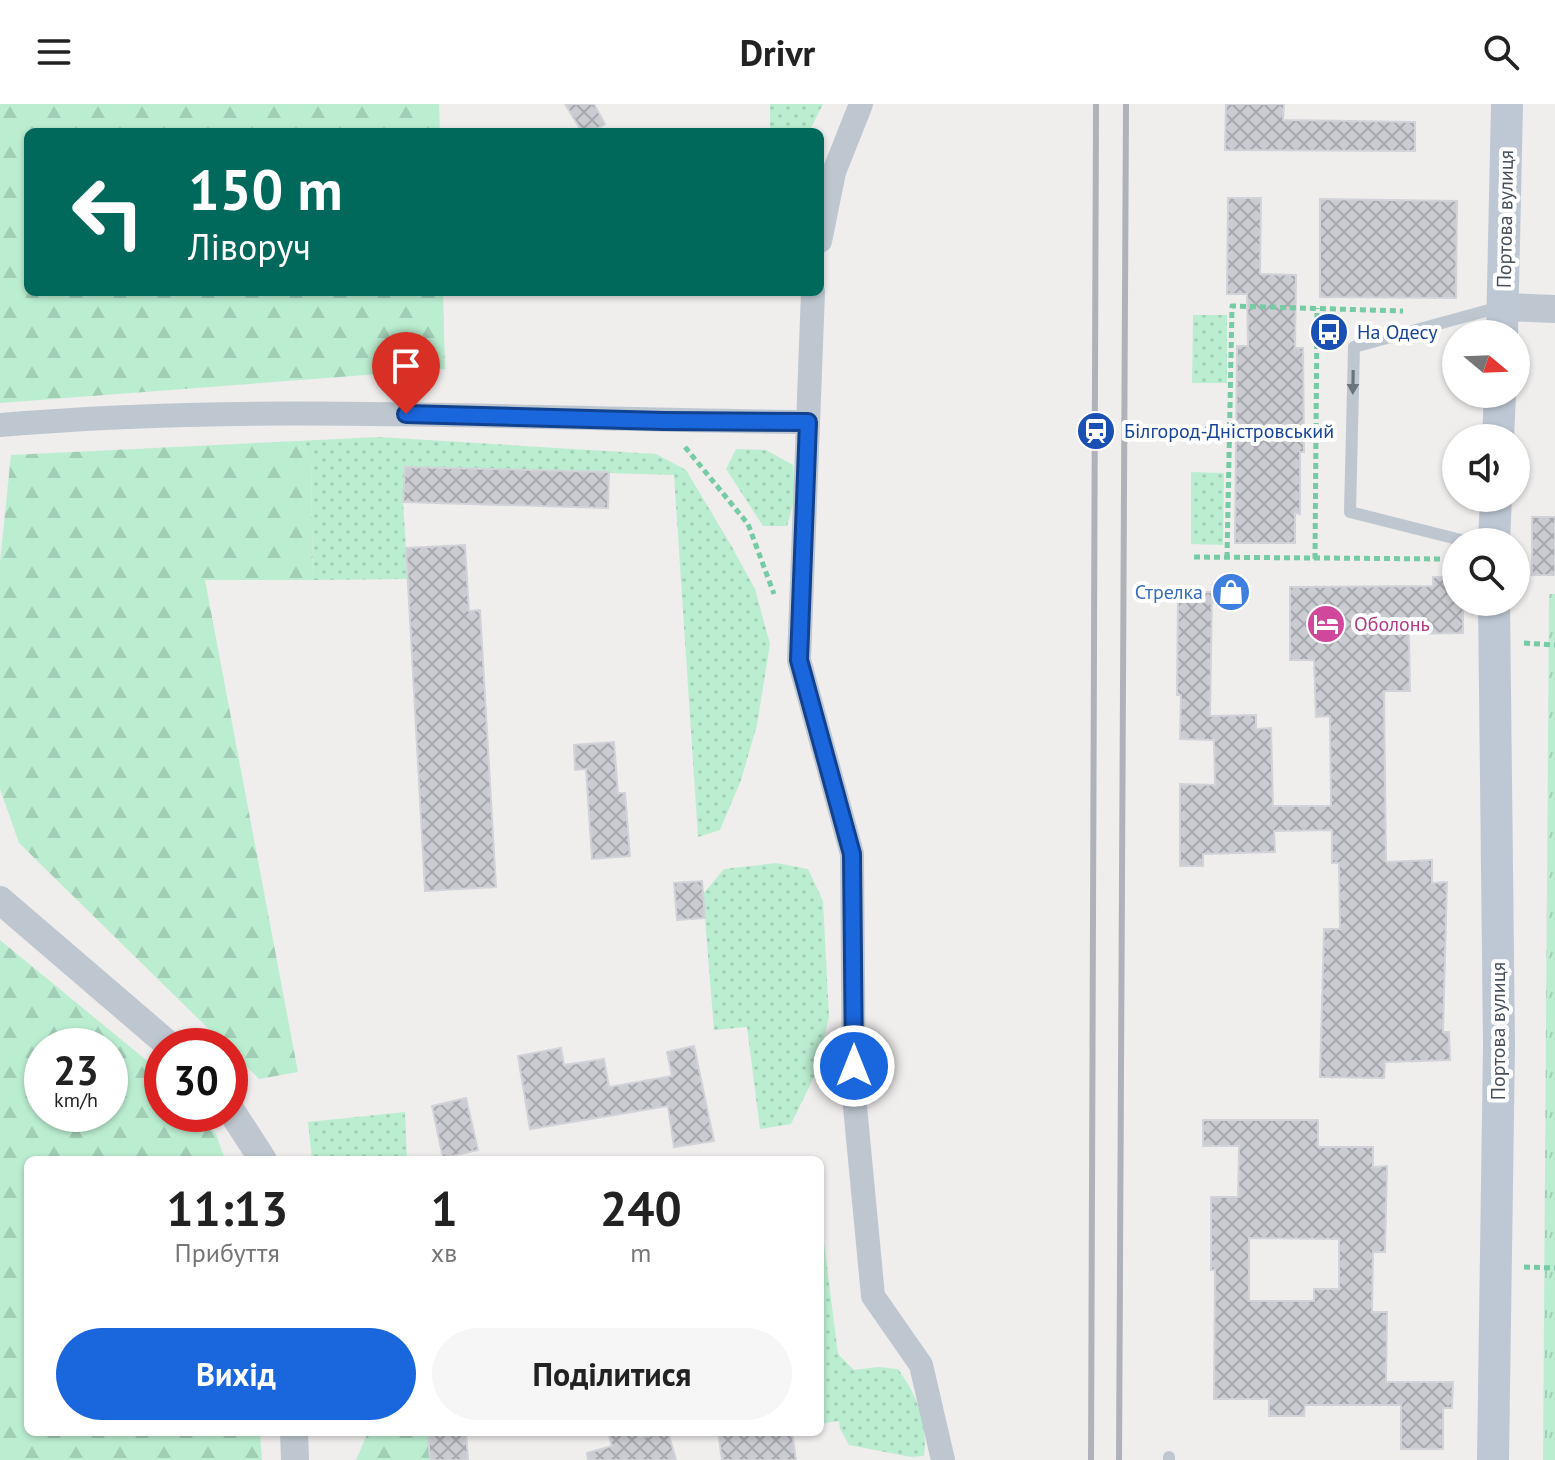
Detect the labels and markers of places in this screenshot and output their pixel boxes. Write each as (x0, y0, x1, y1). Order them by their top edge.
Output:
bus stop icon: На Одесу (1308, 311, 1350, 353)
place label: На Одесу (1357, 319, 1438, 345)
pin (372, 332, 440, 414)
station icon: Білгород-Дністровський (1075, 410, 1117, 452)
place label: Білгород-Дністровський (1124, 418, 1334, 444)
shop icon: Стрелка (1210, 571, 1252, 613)
place label: Стрелка (1135, 579, 1203, 605)
hotel icon: Оболонь (1305, 603, 1347, 645)
place label: Оболонь (1354, 611, 1430, 637)

